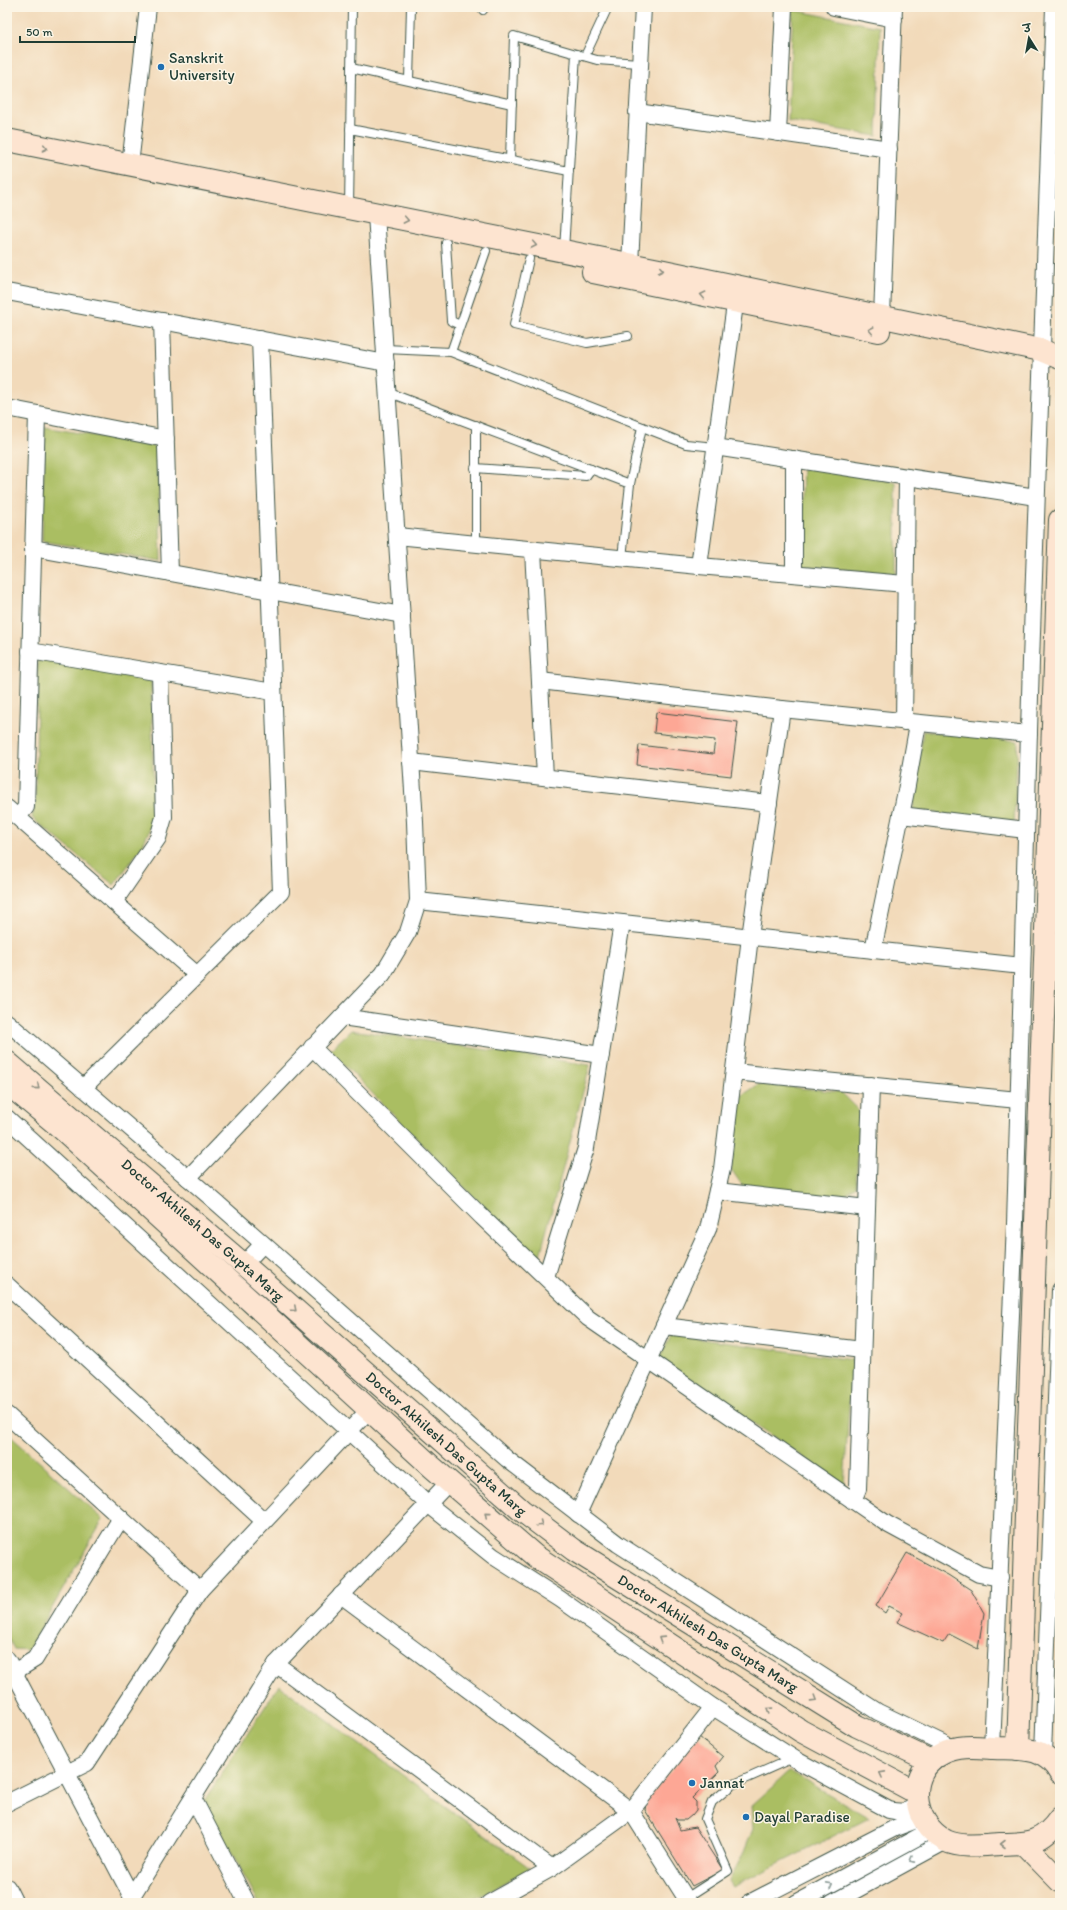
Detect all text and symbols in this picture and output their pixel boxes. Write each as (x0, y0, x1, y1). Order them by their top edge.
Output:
scale bar (20, 18, 135, 44)
north arrow (1009, 18, 1049, 58)
text: उ (1021, 21, 1034, 36)
text: 50 m (26, 25, 52, 39)
place label: Sanskrit University (169, 49, 234, 84)
marker: Sanskrit University (156, 62, 166, 72)
one-way arrow (42, 143, 48, 151)
one-way arrow (403, 215, 409, 224)
one-way arrow (531, 240, 537, 249)
one-way arrow (658, 265, 664, 274)
one-way arrow (699, 291, 706, 299)
one-way arrow (868, 326, 874, 334)
one-way arrow (32, 1083, 39, 1090)
street label: Doctor Akhilesh Das Gupta Marg (118, 1155, 288, 1305)
one-way arrow (289, 1304, 297, 1312)
street label: Doctor Akhilesh Das Gupta Marg (362, 1368, 530, 1520)
one-way arrow (484, 1512, 491, 1519)
one-way arrow (535, 1519, 542, 1526)
street label: Doctor Akhilesh Das Gupta Marg (614, 1570, 802, 1696)
one-way arrow (658, 1636, 665, 1643)
one-way arrow (810, 1694, 817, 1702)
one-way arrow (767, 1708, 774, 1715)
one-way arrow (879, 1771, 886, 1779)
place label: Jannat (700, 1774, 745, 1792)
marker: Jannat (687, 1778, 697, 1788)
place label: Dayal Paradise (754, 1808, 850, 1826)
marker: Dayal Paradise (741, 1812, 751, 1822)
one-way arrow (1000, 1840, 1006, 1849)
one-way arrow (909, 1855, 916, 1862)
one-way arrow (826, 1882, 833, 1889)

